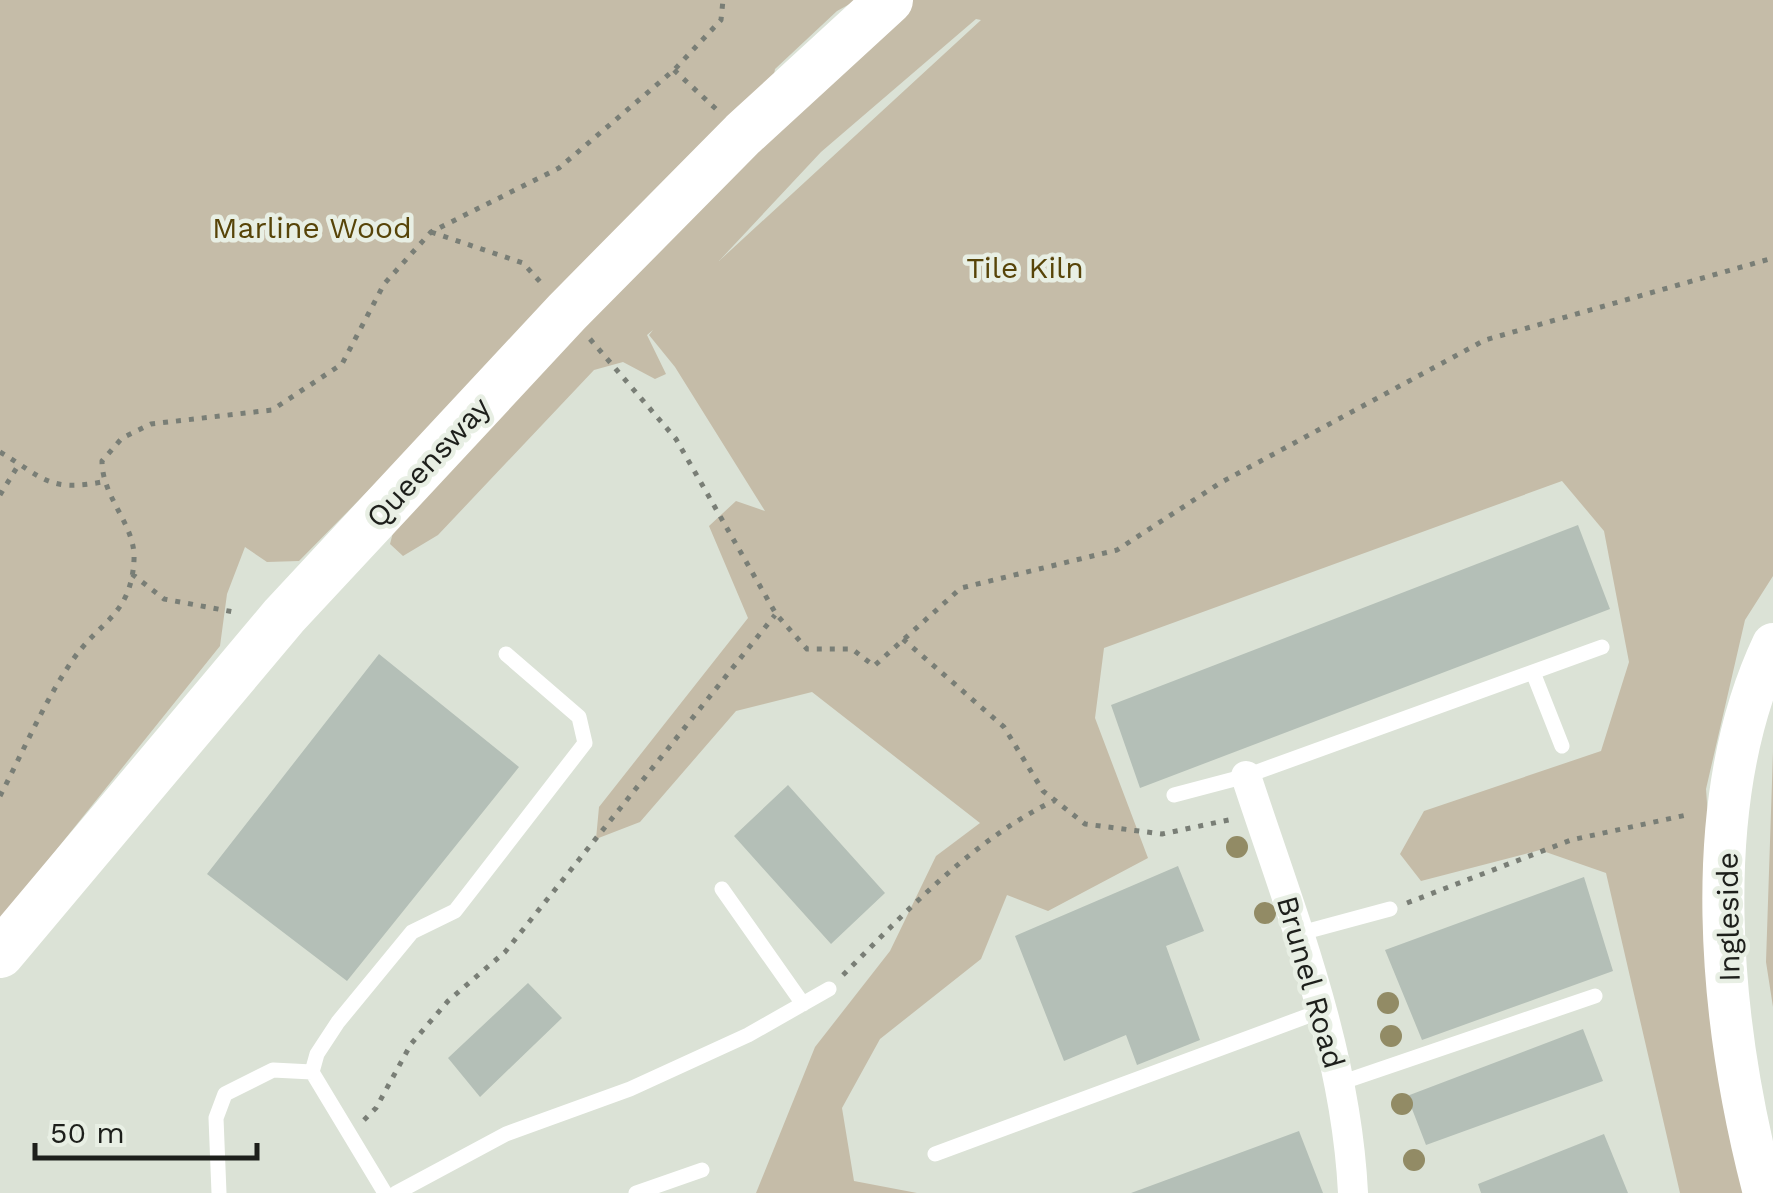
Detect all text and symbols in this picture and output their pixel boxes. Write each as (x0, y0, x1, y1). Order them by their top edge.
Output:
park label: Marline Wood (212, 210, 412, 245)
park label: Tile Kiln (966, 250, 1084, 285)
street label: Queensway (359, 389, 498, 534)
street label: Ingleside (1709, 852, 1747, 982)
street label: Brunel Road (1270, 892, 1352, 1072)
scale bar (35, 1098, 258, 1160)
text: 50 m (50, 1115, 125, 1150)

